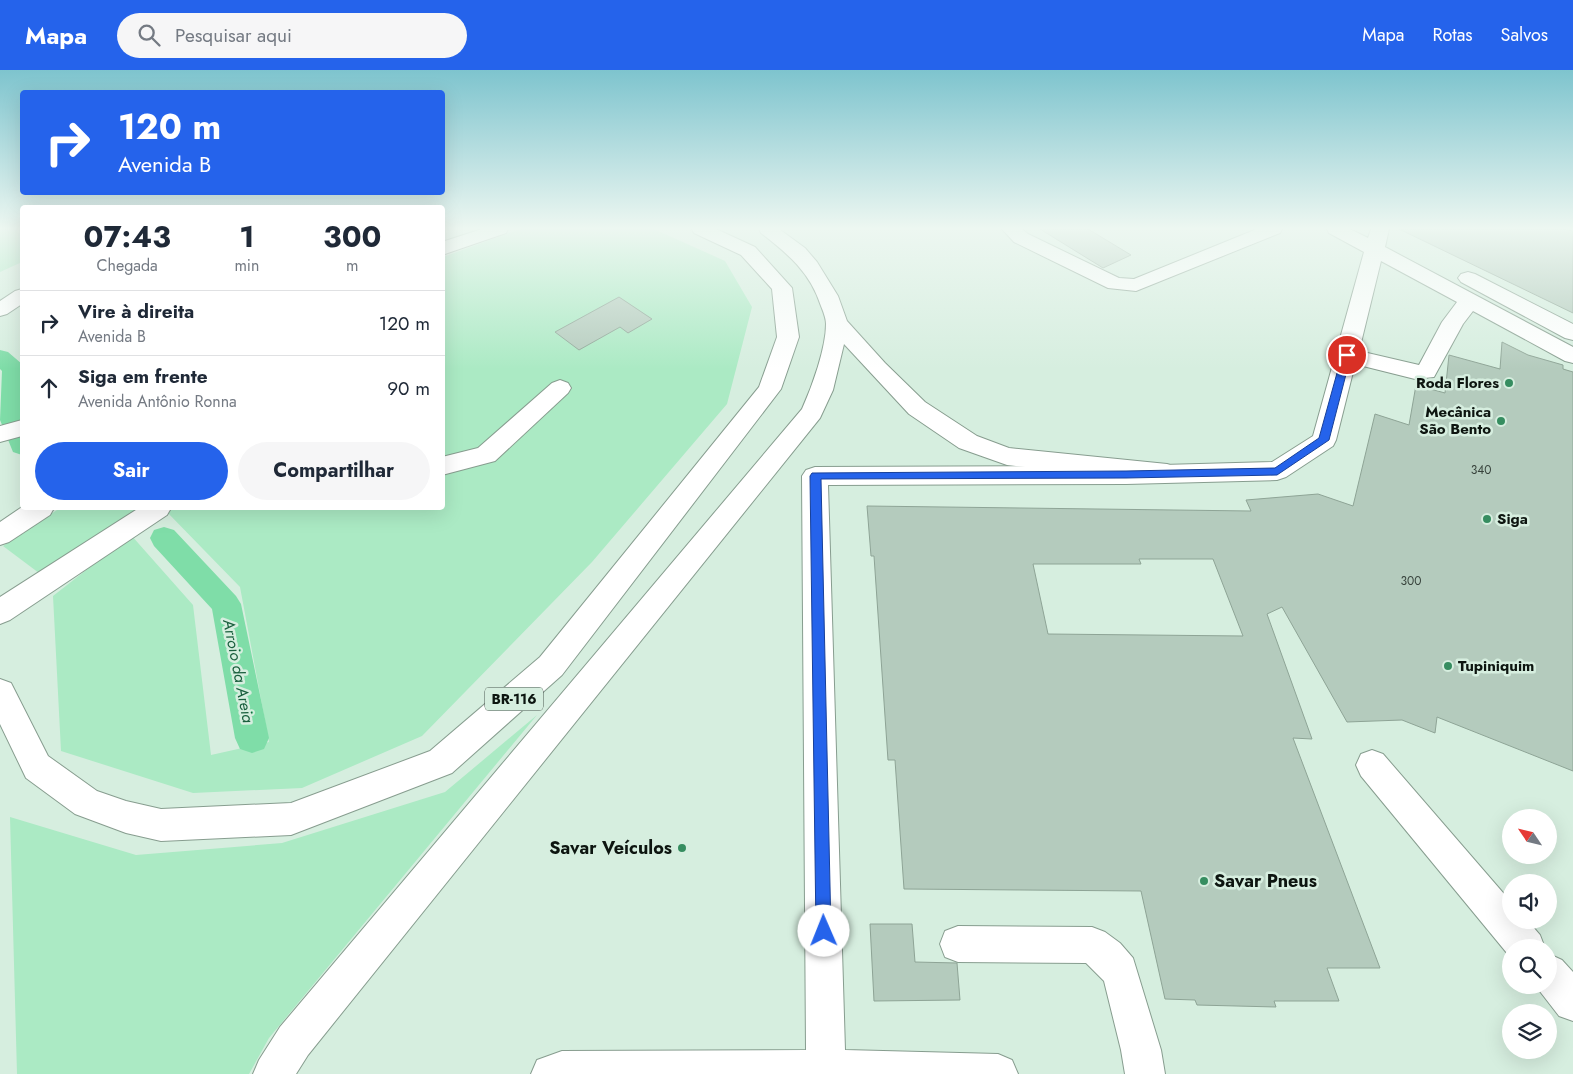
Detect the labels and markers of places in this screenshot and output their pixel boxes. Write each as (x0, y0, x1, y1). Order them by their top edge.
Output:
pin (1326, 334, 1368, 376)
place label: Roda Flores (1416, 372, 1499, 394)
marker: Roda Flores (1503, 377, 1515, 389)
place label: Mecânica São Bento (1419, 401, 1491, 440)
marker: Mecânica São Bento (1495, 415, 1507, 427)
place label: Siga (1497, 508, 1528, 530)
marker: Siga (1481, 513, 1493, 525)
place label: Tupiniquim (1458, 655, 1534, 677)
marker: Tupiniquim (1442, 660, 1454, 672)
place label: Savar Veículos (549, 835, 672, 861)
marker: Savar Veículos (676, 842, 688, 854)
place label: Savar Pneus (1214, 868, 1317, 894)
marker: Savar Pneus (1198, 875, 1210, 887)

